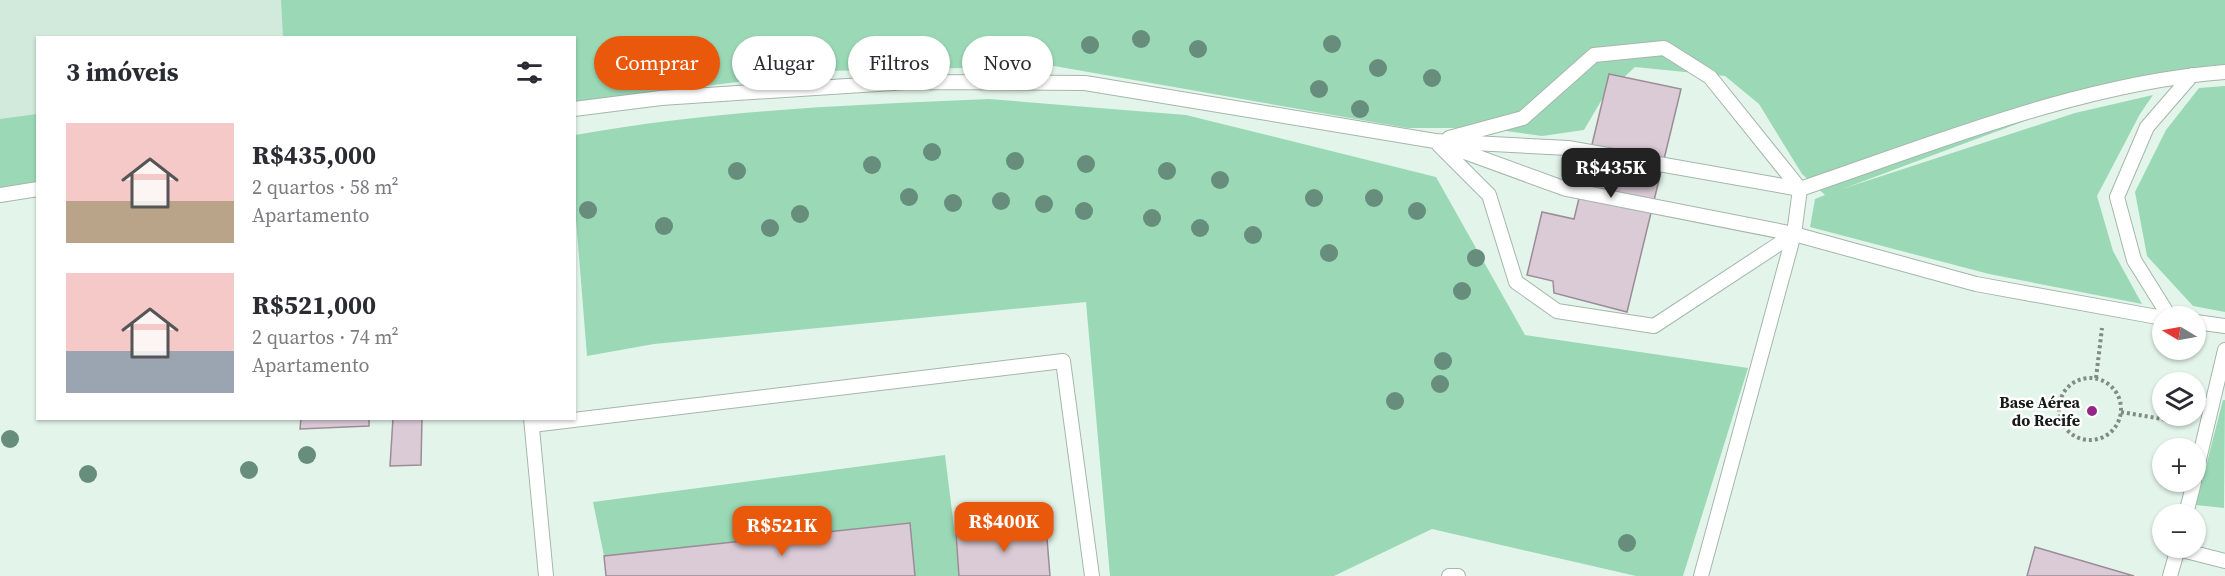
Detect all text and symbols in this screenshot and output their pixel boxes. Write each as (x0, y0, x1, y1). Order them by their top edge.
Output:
chip: Comprar (594, 36, 720, 90)
chip: Alugar (732, 36, 836, 90)
chip: Filtros (848, 36, 950, 90)
chip: Novo (962, 36, 1053, 90)
text: 3 imóveis (66, 54, 179, 90)
icon: filters (513, 56, 546, 89)
text: R$435,000 (252, 137, 376, 173)
icon: home (114, 147, 186, 219)
pin: R$435K (1562, 148, 1660, 199)
text: R$435K (1576, 153, 1646, 181)
text: 2 quartos · 58 m² (252, 173, 399, 201)
text: Apartamento (252, 201, 370, 229)
text: R$521,000 (252, 287, 376, 323)
icon: home (114, 297, 186, 369)
north arrow (2152, 306, 2206, 360)
map controls (2152, 306, 2206, 558)
text: 2 quartos · 74 m² (252, 323, 399, 351)
text: Apartamento (252, 351, 370, 379)
button: layers (2152, 372, 2206, 426)
place label: Base Aérea do Recife (1999, 391, 2080, 431)
marker: Base Aérea do Recife (2085, 404, 2099, 418)
button: + (2152, 438, 2206, 492)
pin: R$400K (955, 502, 1053, 553)
button: − (2152, 504, 2206, 558)
pin: R$521K (733, 506, 831, 557)
text: R$400K (969, 507, 1039, 535)
text: R$521K (747, 511, 817, 539)

